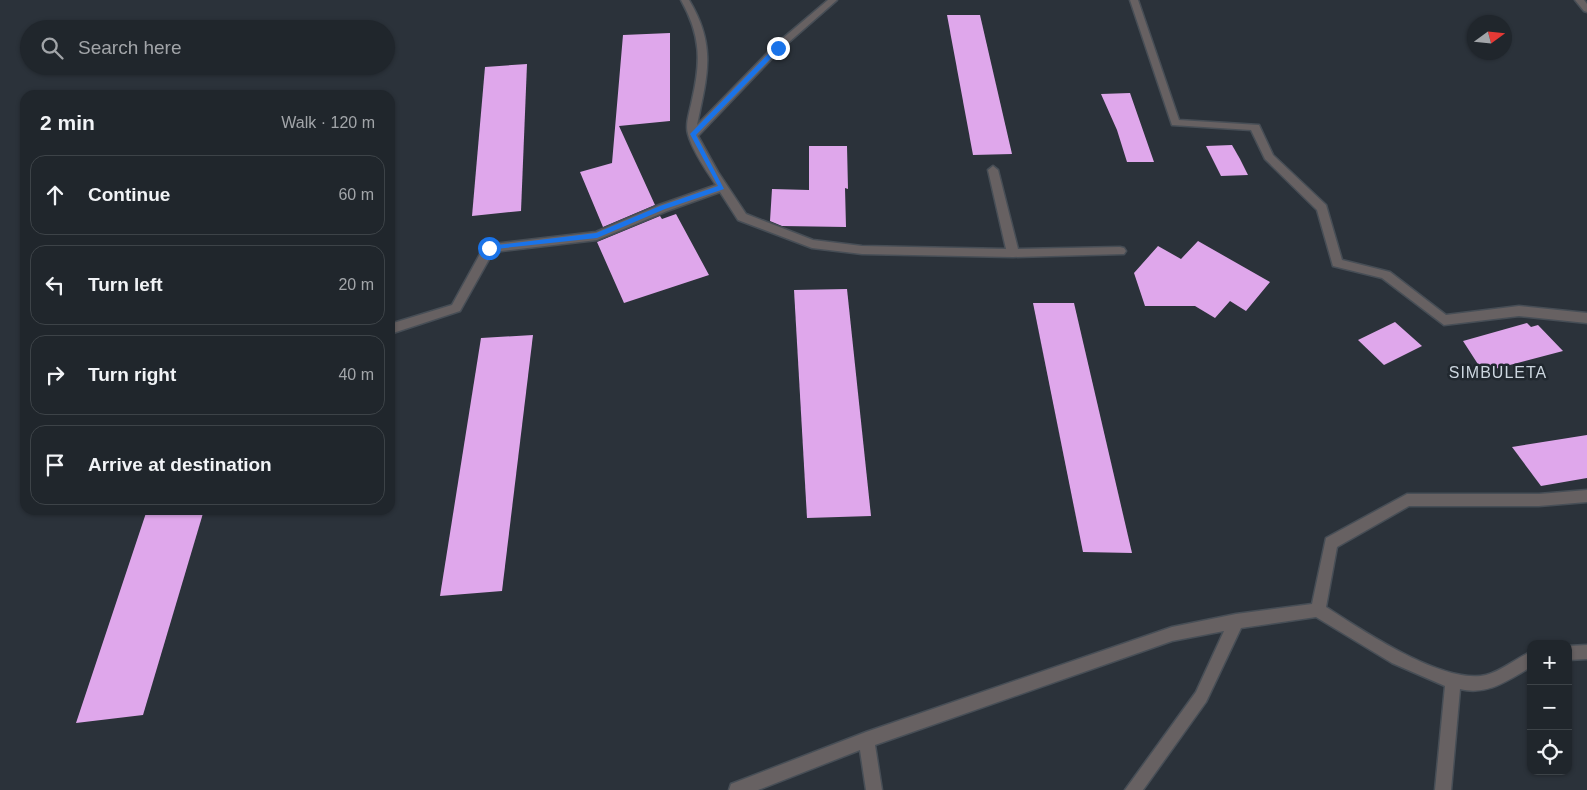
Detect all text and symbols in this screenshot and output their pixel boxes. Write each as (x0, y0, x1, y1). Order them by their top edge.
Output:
north arrow (1467, 15, 1512, 60)
search box (20, 20, 395, 75)
icon: search (38, 34, 66, 62)
text: Search here (78, 37, 182, 58)
route end (767, 37, 790, 60)
text: 2 min (40, 111, 95, 134)
text: Walk · 120 m (281, 114, 375, 131)
icon: ahead (41, 181, 69, 209)
text: Continue (88, 184, 170, 205)
text: 60 m (338, 186, 374, 203)
route start (478, 237, 501, 260)
icon: left (41, 271, 69, 299)
text: Turn left (88, 274, 163, 295)
text: 20 m (338, 276, 374, 293)
icon: right (41, 361, 69, 389)
text: Turn right (88, 364, 176, 385)
district label: SIMBULETA (1449, 364, 1547, 381)
text: 40 m (338, 366, 374, 383)
icon: arrive (41, 451, 69, 479)
text: Arrive at destination (88, 454, 272, 475)
map controls (1527, 640, 1572, 775)
button: + (1527, 640, 1572, 685)
button: − (1527, 685, 1572, 730)
button: locate (1527, 730, 1572, 775)

